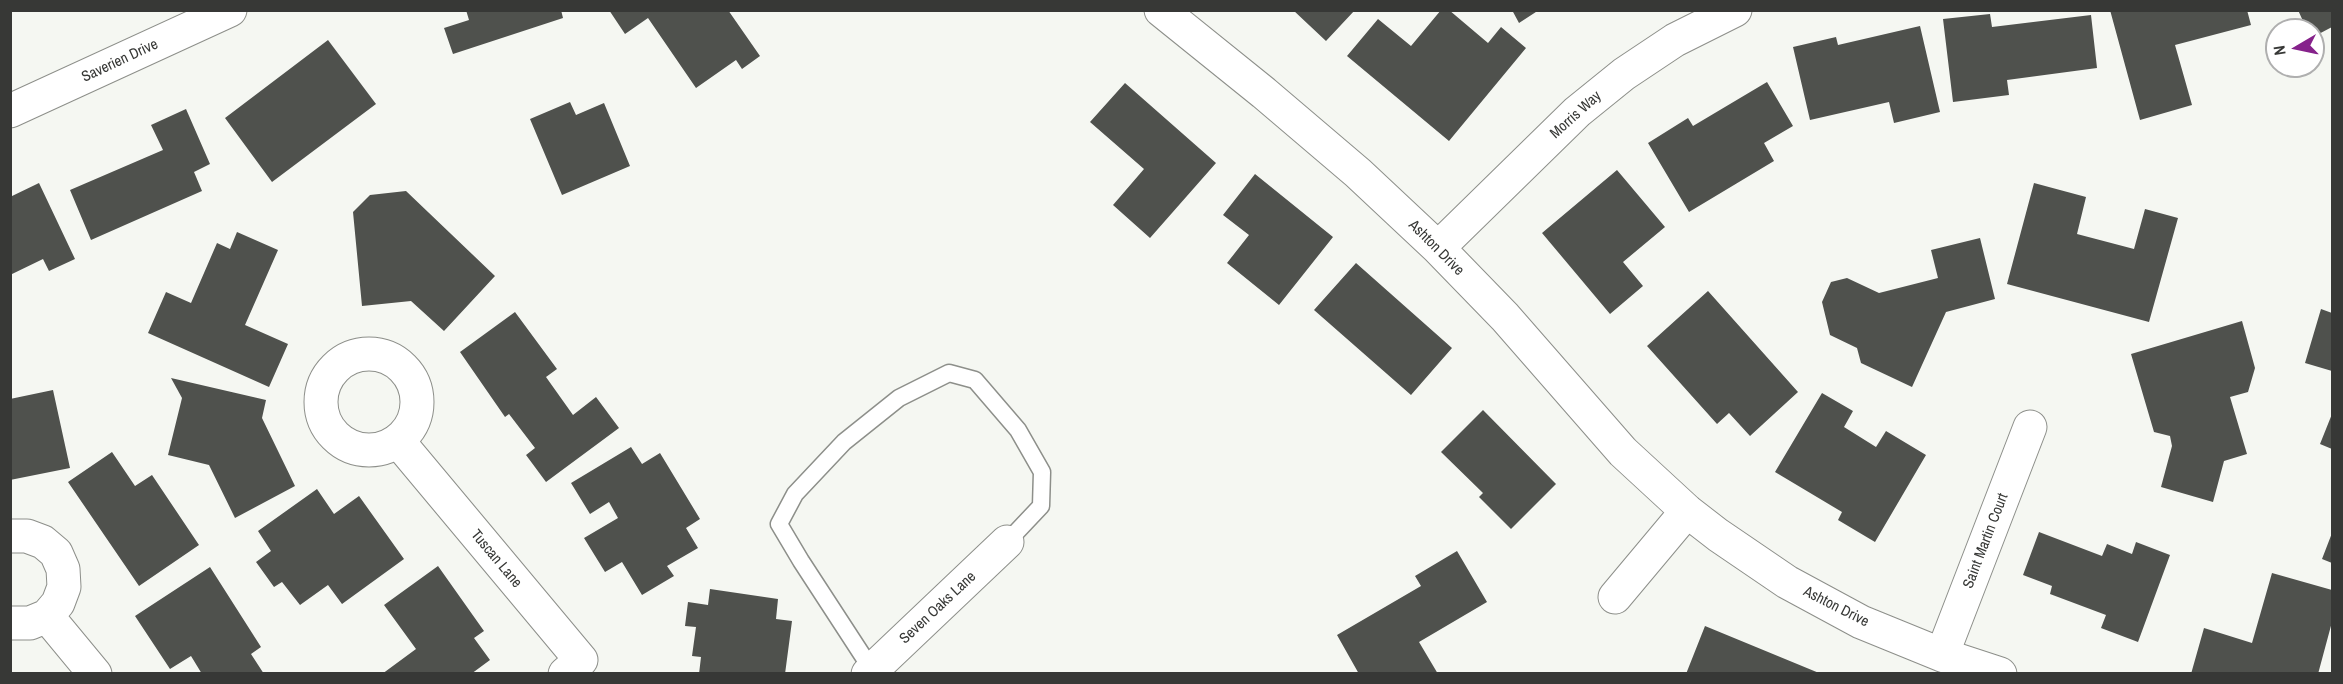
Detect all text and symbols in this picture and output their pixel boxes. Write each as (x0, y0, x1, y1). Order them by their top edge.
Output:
north arrow (2265, 18, 2325, 78)
street label: Saverien Drive (79, 36, 161, 86)
text: N (2268, 44, 2291, 57)
street label: Morris Way (1547, 87, 1605, 143)
street label: Ashton Drive (1404, 216, 1468, 280)
street label: Saint Martin Court (1960, 491, 2012, 591)
street label: Tuscan Lane (467, 526, 525, 592)
street label: Seven Oaks Lane (896, 568, 980, 648)
street label: Ashton Drive (1800, 583, 1872, 631)

